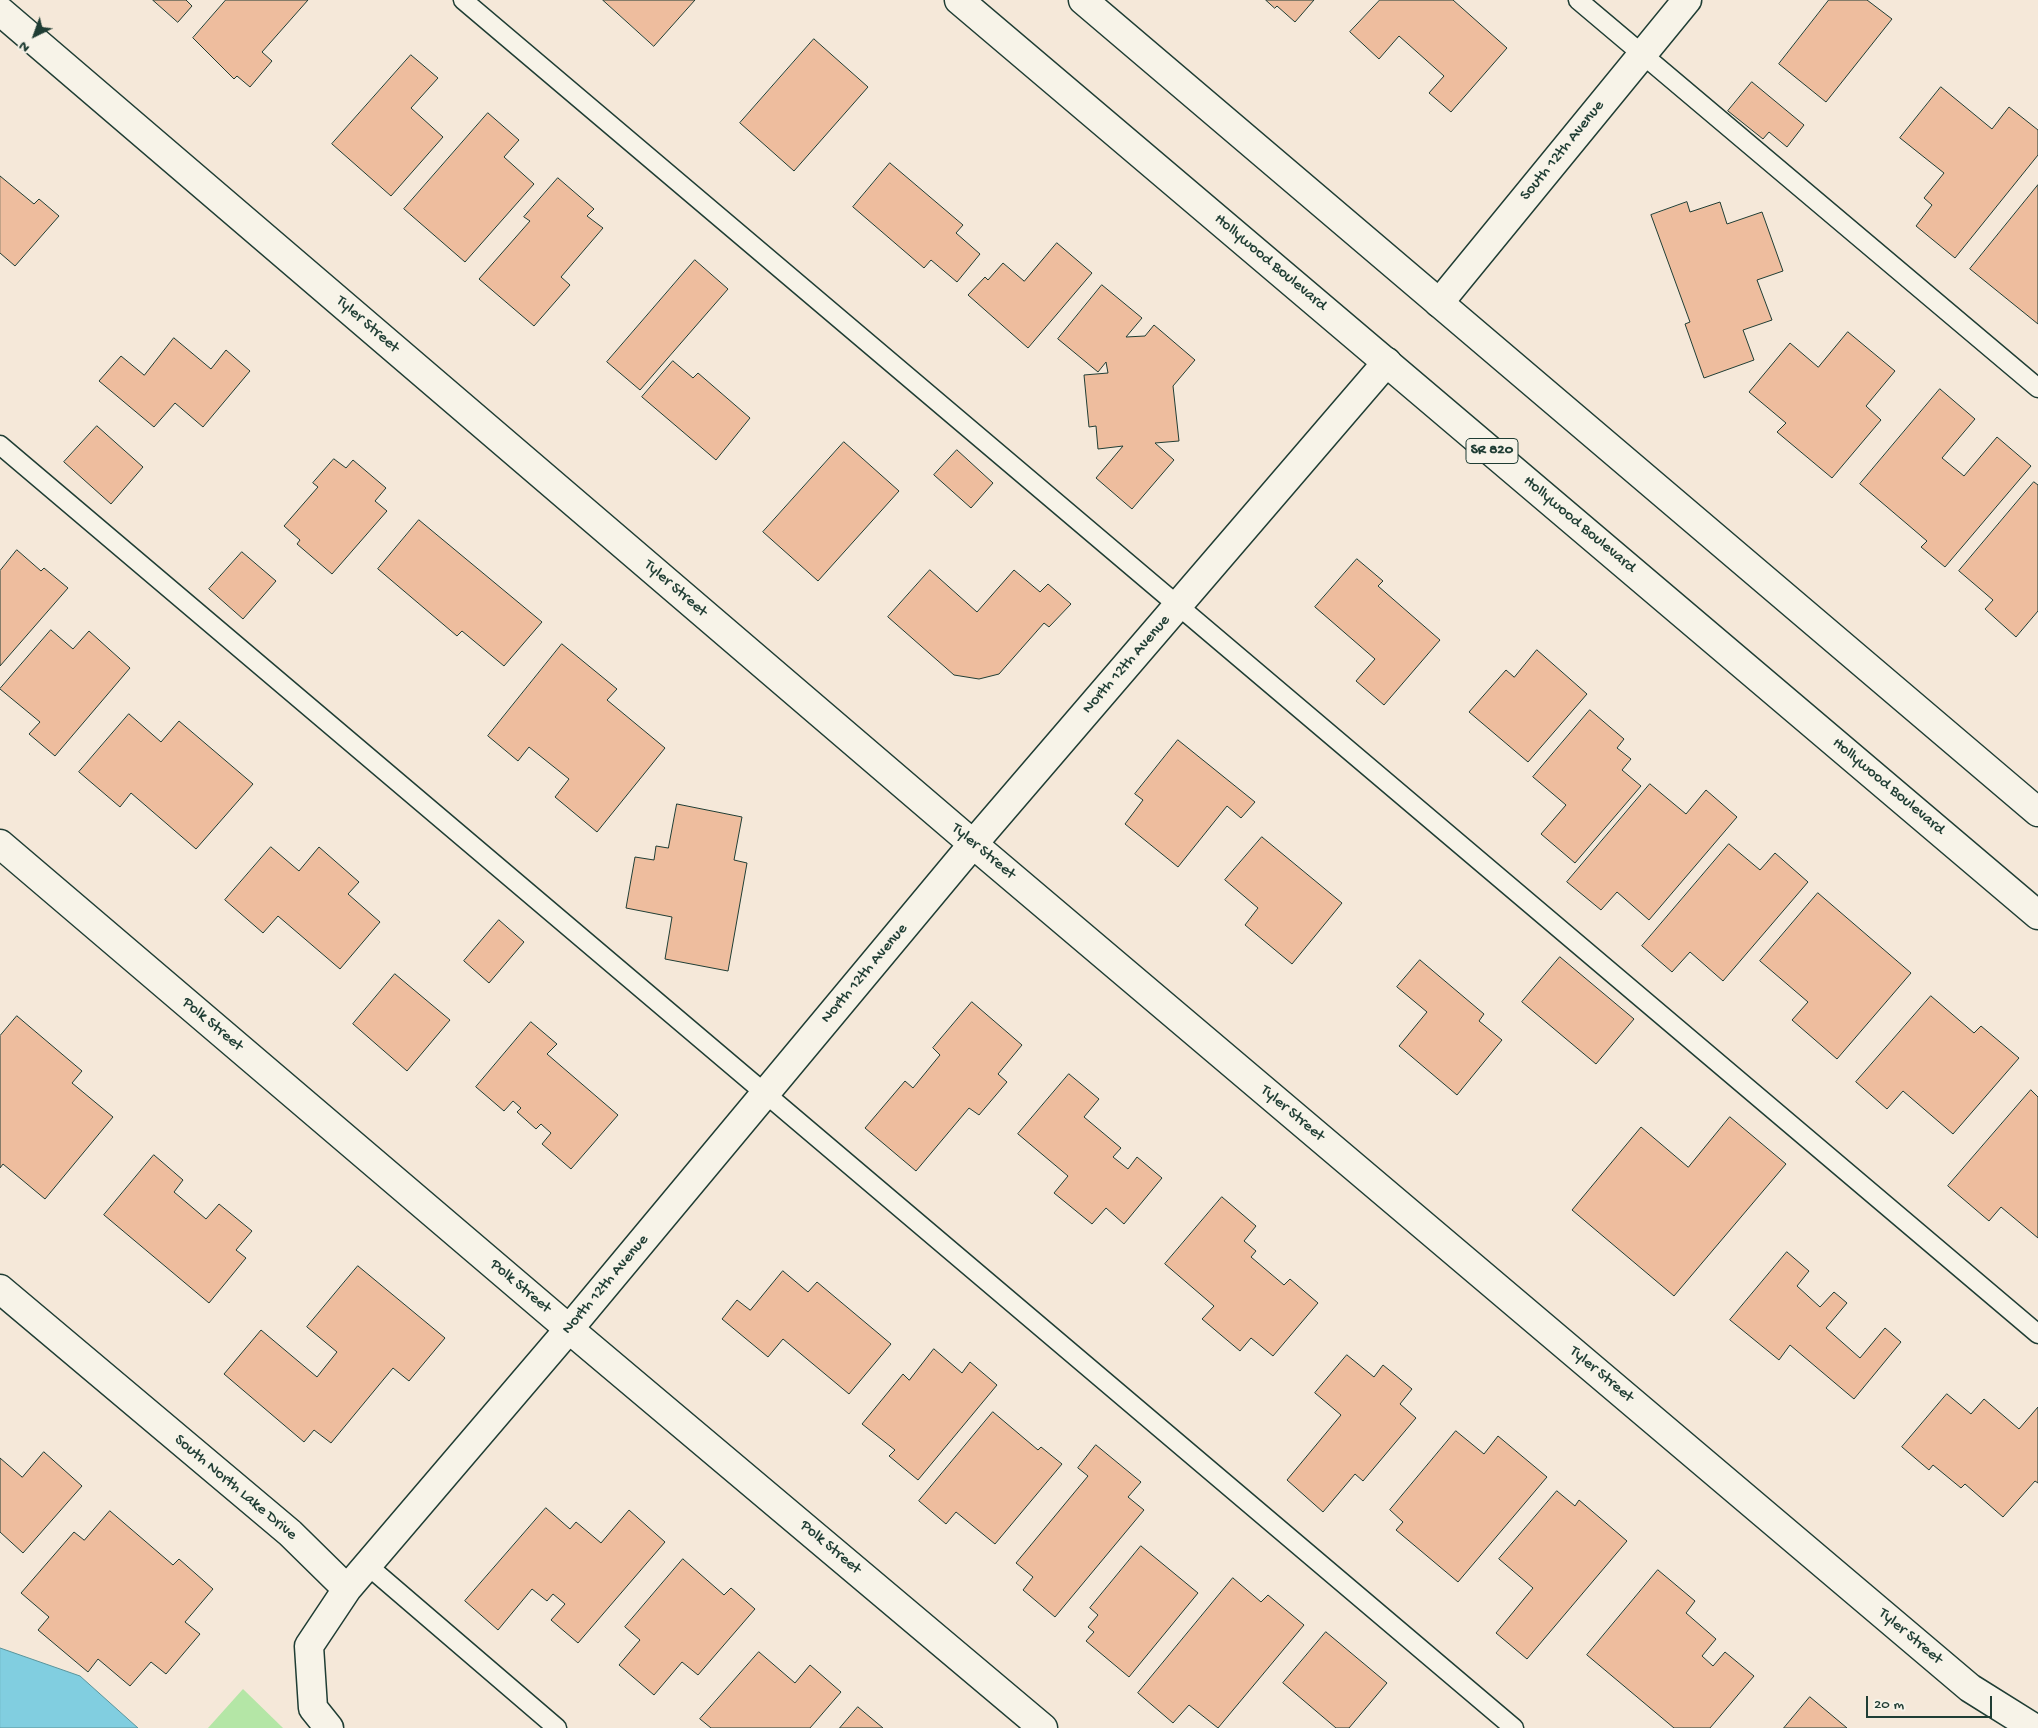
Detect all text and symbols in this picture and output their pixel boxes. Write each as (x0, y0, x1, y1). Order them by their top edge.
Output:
north arrow (10, 10, 60, 60)
text: N (16, 37, 34, 56)
street label: South 12th Avenue (1517, 97, 1609, 205)
street label: Hollywood Boulevard (1210, 210, 1330, 316)
street label: Tyler Street (331, 292, 403, 358)
road number: SR 820 (1466, 438, 1518, 464)
street label: Hollywood Boulevard (1519, 472, 1639, 578)
street label: Tyler Street (639, 556, 711, 622)
street label: North 12th Avenue (1079, 612, 1175, 718)
street label: Hollywood Boulevard (1828, 734, 1948, 840)
street label: Tyler Street (947, 820, 1019, 884)
street label: North 12th Avenue (818, 920, 912, 1028)
street label: Polk Street (177, 994, 247, 1056)
street label: Tyler Street (1256, 1082, 1328, 1146)
street label: North 12th Avenue (559, 1231, 653, 1339)
street label: Polk Street (485, 1256, 555, 1318)
street label: Tyler Street (1565, 1343, 1637, 1407)
street label: South North Lake Drive (170, 1431, 300, 1545)
street label: Polk Street (795, 1517, 865, 1579)
street label: Tyler Street (1874, 1605, 1946, 1669)
scale bar (1868, 1686, 1994, 1718)
text: 20 m (1874, 1696, 1904, 1714)

